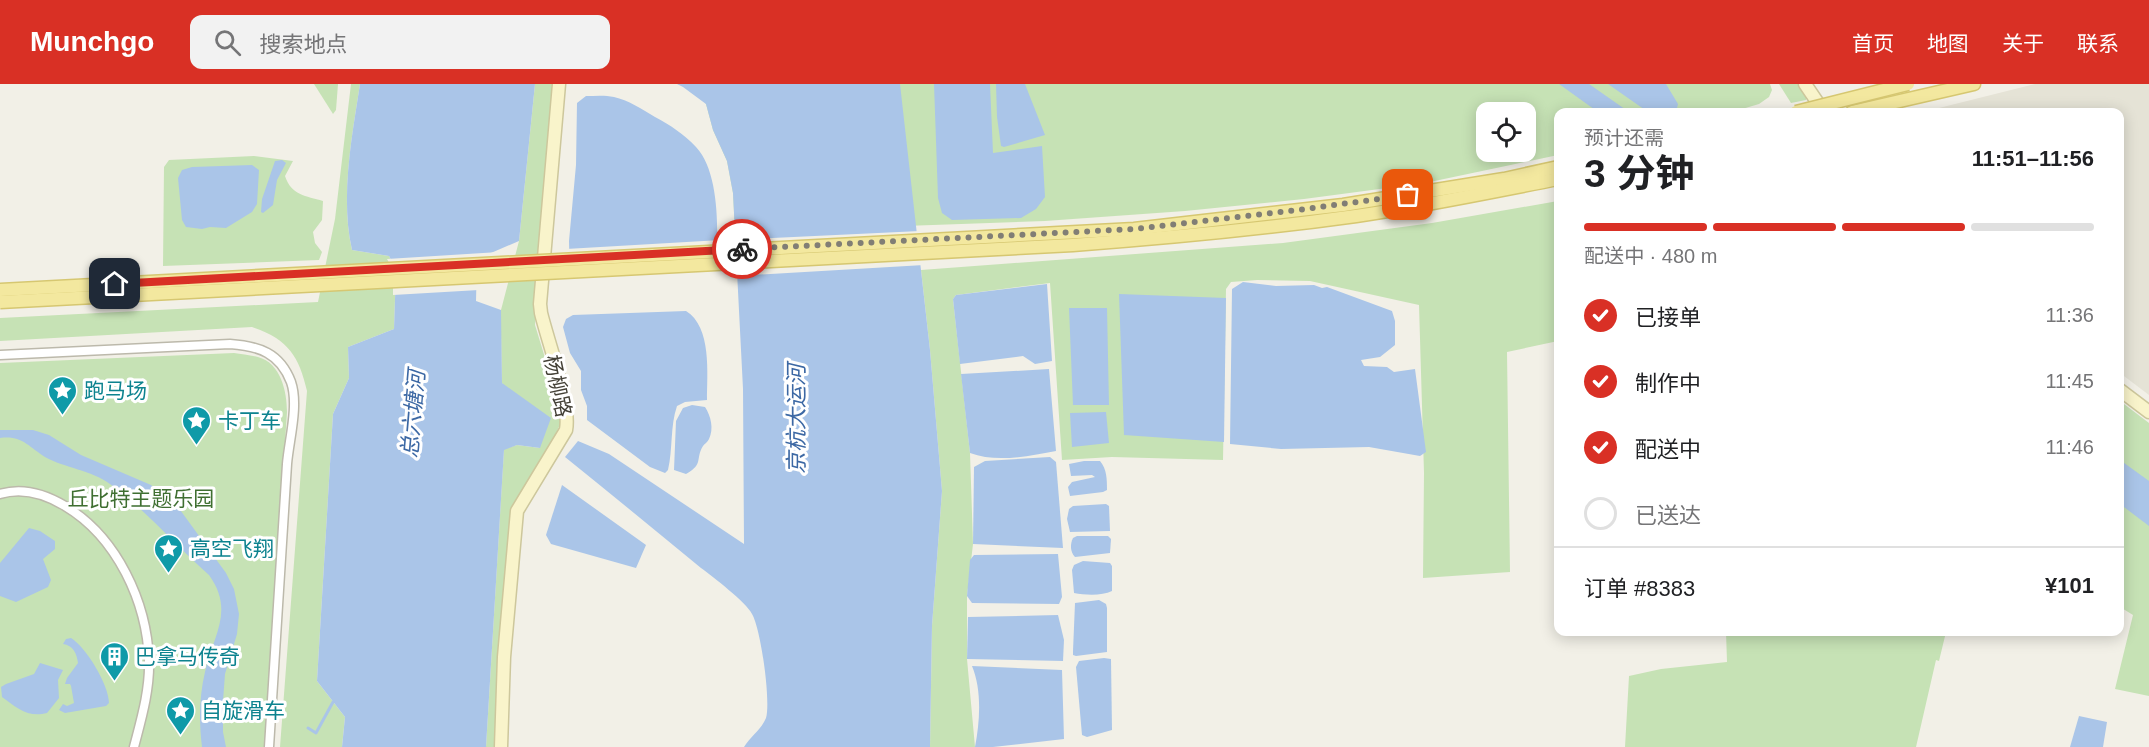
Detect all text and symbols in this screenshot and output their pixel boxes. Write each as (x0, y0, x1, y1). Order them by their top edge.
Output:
search box (190, 15, 610, 69)
text: Munchgo (30, 26, 154, 57)
icon: search (211, 26, 244, 59)
text: 搜索地点 (259, 32, 347, 57)
text: 首页 (1852, 32, 1894, 55)
text: 地图 (1927, 32, 1969, 55)
text: 关于 (2002, 32, 2044, 55)
text: 联系 (2077, 32, 2119, 55)
map controls (1476, 102, 1536, 162)
button: locate (1476, 102, 1536, 162)
text: 预计还需 (1584, 127, 1664, 149)
text: 11:51–11:56 (1972, 146, 2094, 171)
text: 3 分钟 (1584, 152, 1695, 195)
pin (1382, 169, 1433, 220)
icon: bag (1391, 178, 1424, 211)
courier (712, 219, 772, 279)
icon: bike (726, 233, 759, 266)
text: 配送中 · 480 m (1584, 245, 1717, 267)
pin (89, 258, 140, 309)
icon: home (98, 267, 131, 300)
icon: check (1584, 299, 1617, 332)
text: 11:36 (2045, 304, 2094, 326)
text: 已接单 (1635, 305, 1701, 330)
street label: 杨柳路 (540, 353, 576, 419)
water label: 京杭大运河 (784, 360, 809, 474)
water label: 总六塘河 (397, 365, 430, 459)
icon: check (1584, 365, 1617, 398)
text: 11:45 (2045, 370, 2094, 392)
text: 制作中 (1635, 371, 1701, 396)
place icon: 跑马场 (47, 374, 79, 416)
place label: 跑马场 (84, 379, 147, 402)
place icon: 卡丁车 (181, 404, 213, 446)
place label: 卡丁车 (218, 409, 281, 432)
icon: check (1584, 431, 1617, 464)
text: 11:46 (2045, 436, 2094, 458)
text: 配送中 (1635, 437, 1701, 462)
park label: 丘比特主题乐园 (68, 487, 215, 510)
text: 已送达 (1635, 503, 1701, 528)
place icon: 高空飞翔 (153, 532, 185, 574)
place label: 高空飞翔 (190, 537, 274, 560)
text: ¥101 (2045, 573, 2094, 598)
text: 订单 #8383 (1584, 576, 1695, 601)
building icon: 巴拿马传奇 (98, 640, 130, 682)
place label: 巴拿马传奇 (135, 645, 240, 668)
place icon: 自旋滑车 (164, 694, 196, 736)
place label: 自旋滑车 (201, 699, 285, 722)

